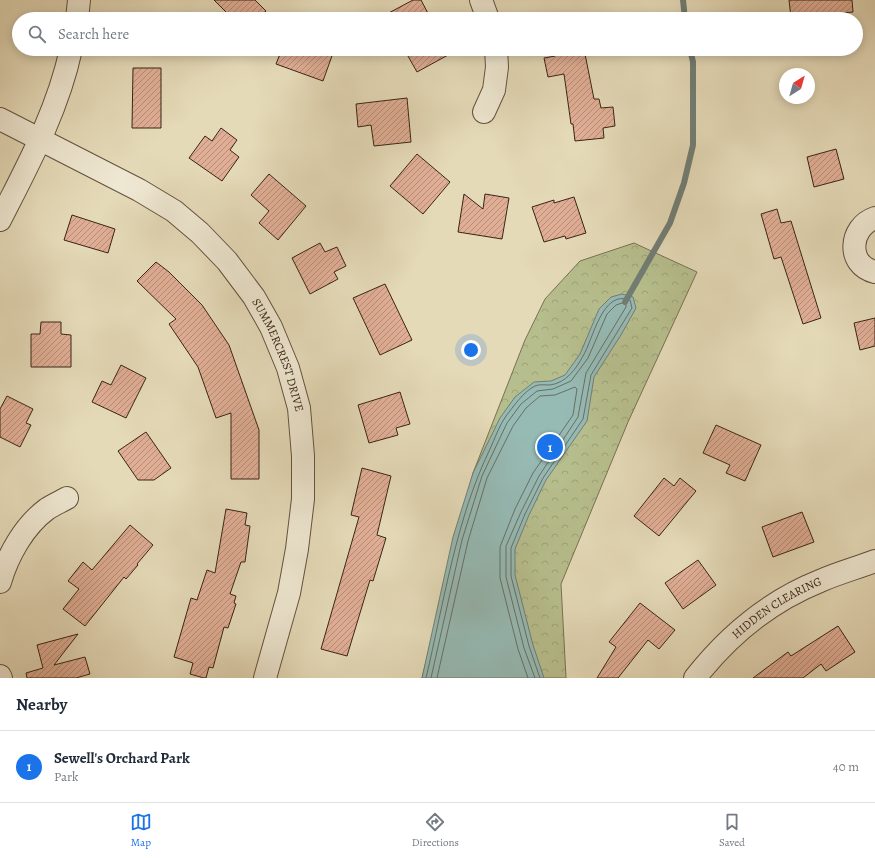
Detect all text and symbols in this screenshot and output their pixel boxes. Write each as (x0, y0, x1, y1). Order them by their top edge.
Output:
search box (12, 12, 863, 56)
icon: search (26, 23, 48, 45)
text: Search here (58, 24, 129, 44)
north arrow (779, 68, 815, 104)
street label: SUMMERCREST DRIVE (248, 295, 308, 413)
your location (461, 340, 481, 360)
pin: 1 (537, 432, 563, 462)
street label: HIDDEN CLEARING (728, 573, 824, 642)
text: Nearby (16, 693, 67, 716)
text: Sewell's Orchard Park (54, 748, 190, 768)
text: 1 (27, 758, 31, 775)
text: 40 m (833, 758, 859, 775)
text: Park (54, 768, 78, 785)
tab: Map (130, 811, 152, 850)
tab: Directions (412, 811, 459, 850)
tab: Saved (719, 811, 745, 850)

